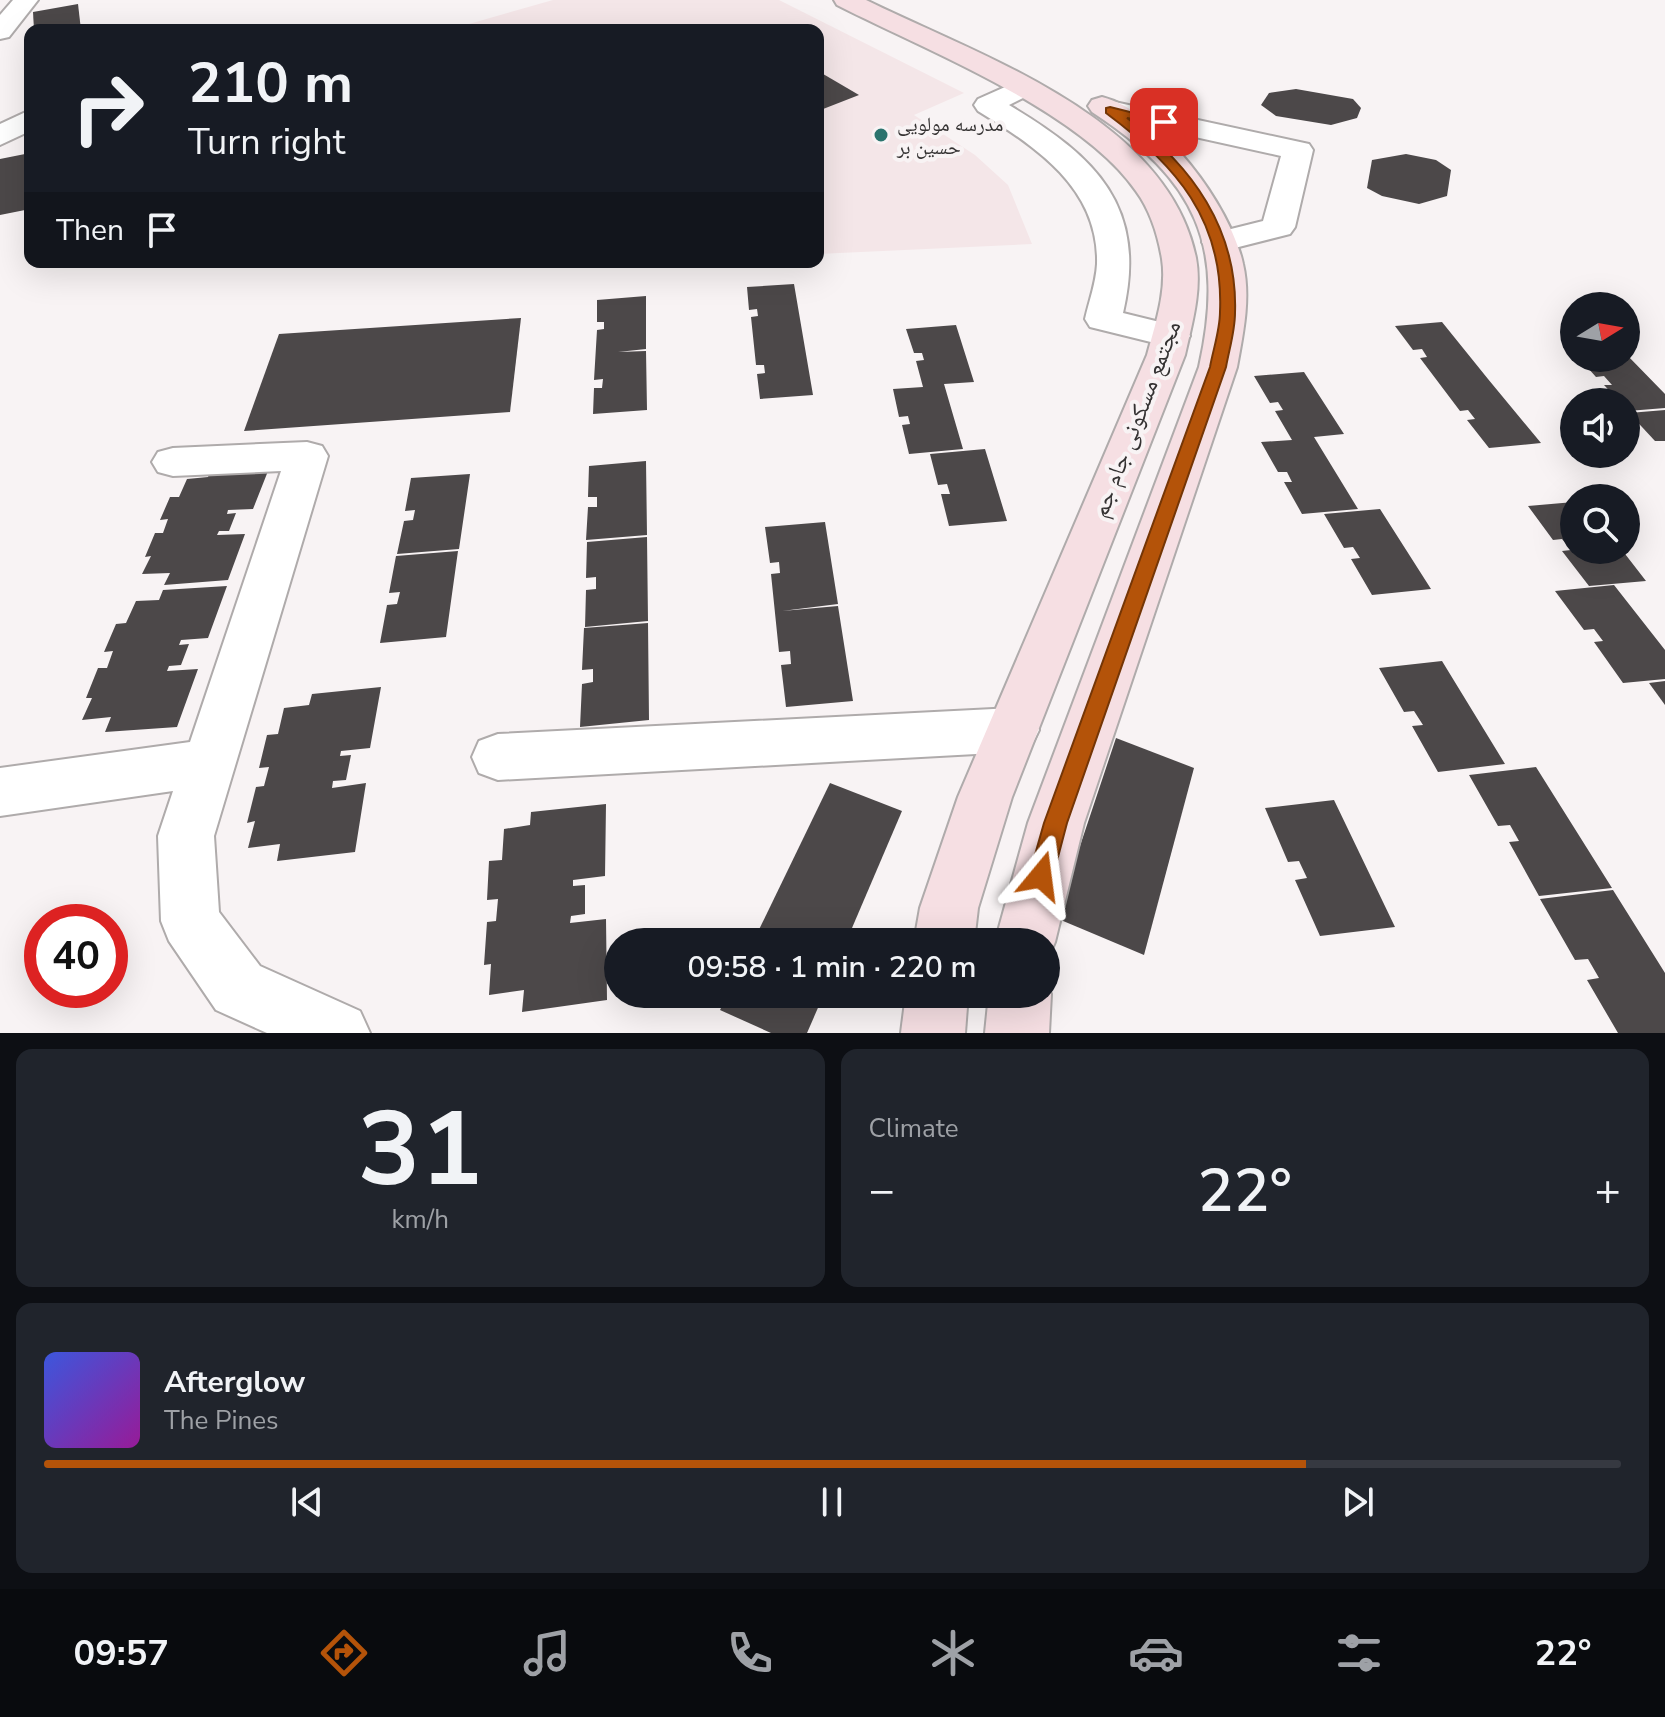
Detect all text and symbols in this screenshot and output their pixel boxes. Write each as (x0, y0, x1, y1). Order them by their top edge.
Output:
text: 210 m (188, 45, 353, 122)
icon: right (56, 56, 160, 160)
pin (1130, 88, 1198, 156)
icon: arrive (1142, 100, 1186, 144)
place label: مدرسه مولویی حسین بر (896, 111, 1003, 161)
text: Turn right (188, 118, 345, 167)
marker: مدرسه مولویی حسین بر (872, 126, 890, 144)
icon: arrive (140, 208, 184, 252)
text: Then (56, 210, 124, 251)
north arrow (1560, 292, 1640, 372)
map controls (1560, 292, 1640, 564)
street label: مجتمع مسکونی جام جم (1084, 316, 1188, 522)
button: sound (1560, 388, 1640, 468)
button: search (1560, 484, 1640, 564)
position arrow (999, 834, 1083, 918)
speed limit sign: 40 (24, 904, 128, 1008)
text: 09:58 · 1 min · 220 m (687, 947, 977, 988)
text: 31 (358, 1079, 483, 1221)
text: Climate (869, 1111, 959, 1146)
text: 22° (1198, 1150, 1292, 1232)
text: − (869, 1161, 895, 1221)
text: + (1595, 1161, 1621, 1221)
text: km/h (392, 1202, 449, 1237)
text: Afterglow (164, 1362, 305, 1403)
text: The Pines (164, 1403, 279, 1438)
icon: previous (285, 1480, 329, 1524)
icon: pause (810, 1480, 854, 1524)
icon: next (1336, 1480, 1380, 1524)
icon: directions (316, 1625, 372, 1681)
icon: music (519, 1625, 575, 1681)
icon: phone (722, 1625, 778, 1681)
icon: climate (925, 1625, 981, 1681)
icon: car (1128, 1625, 1184, 1681)
icon: filters (1331, 1625, 1387, 1681)
text: 09:57 (74, 1629, 169, 1678)
text: 22° (1535, 1629, 1591, 1678)

